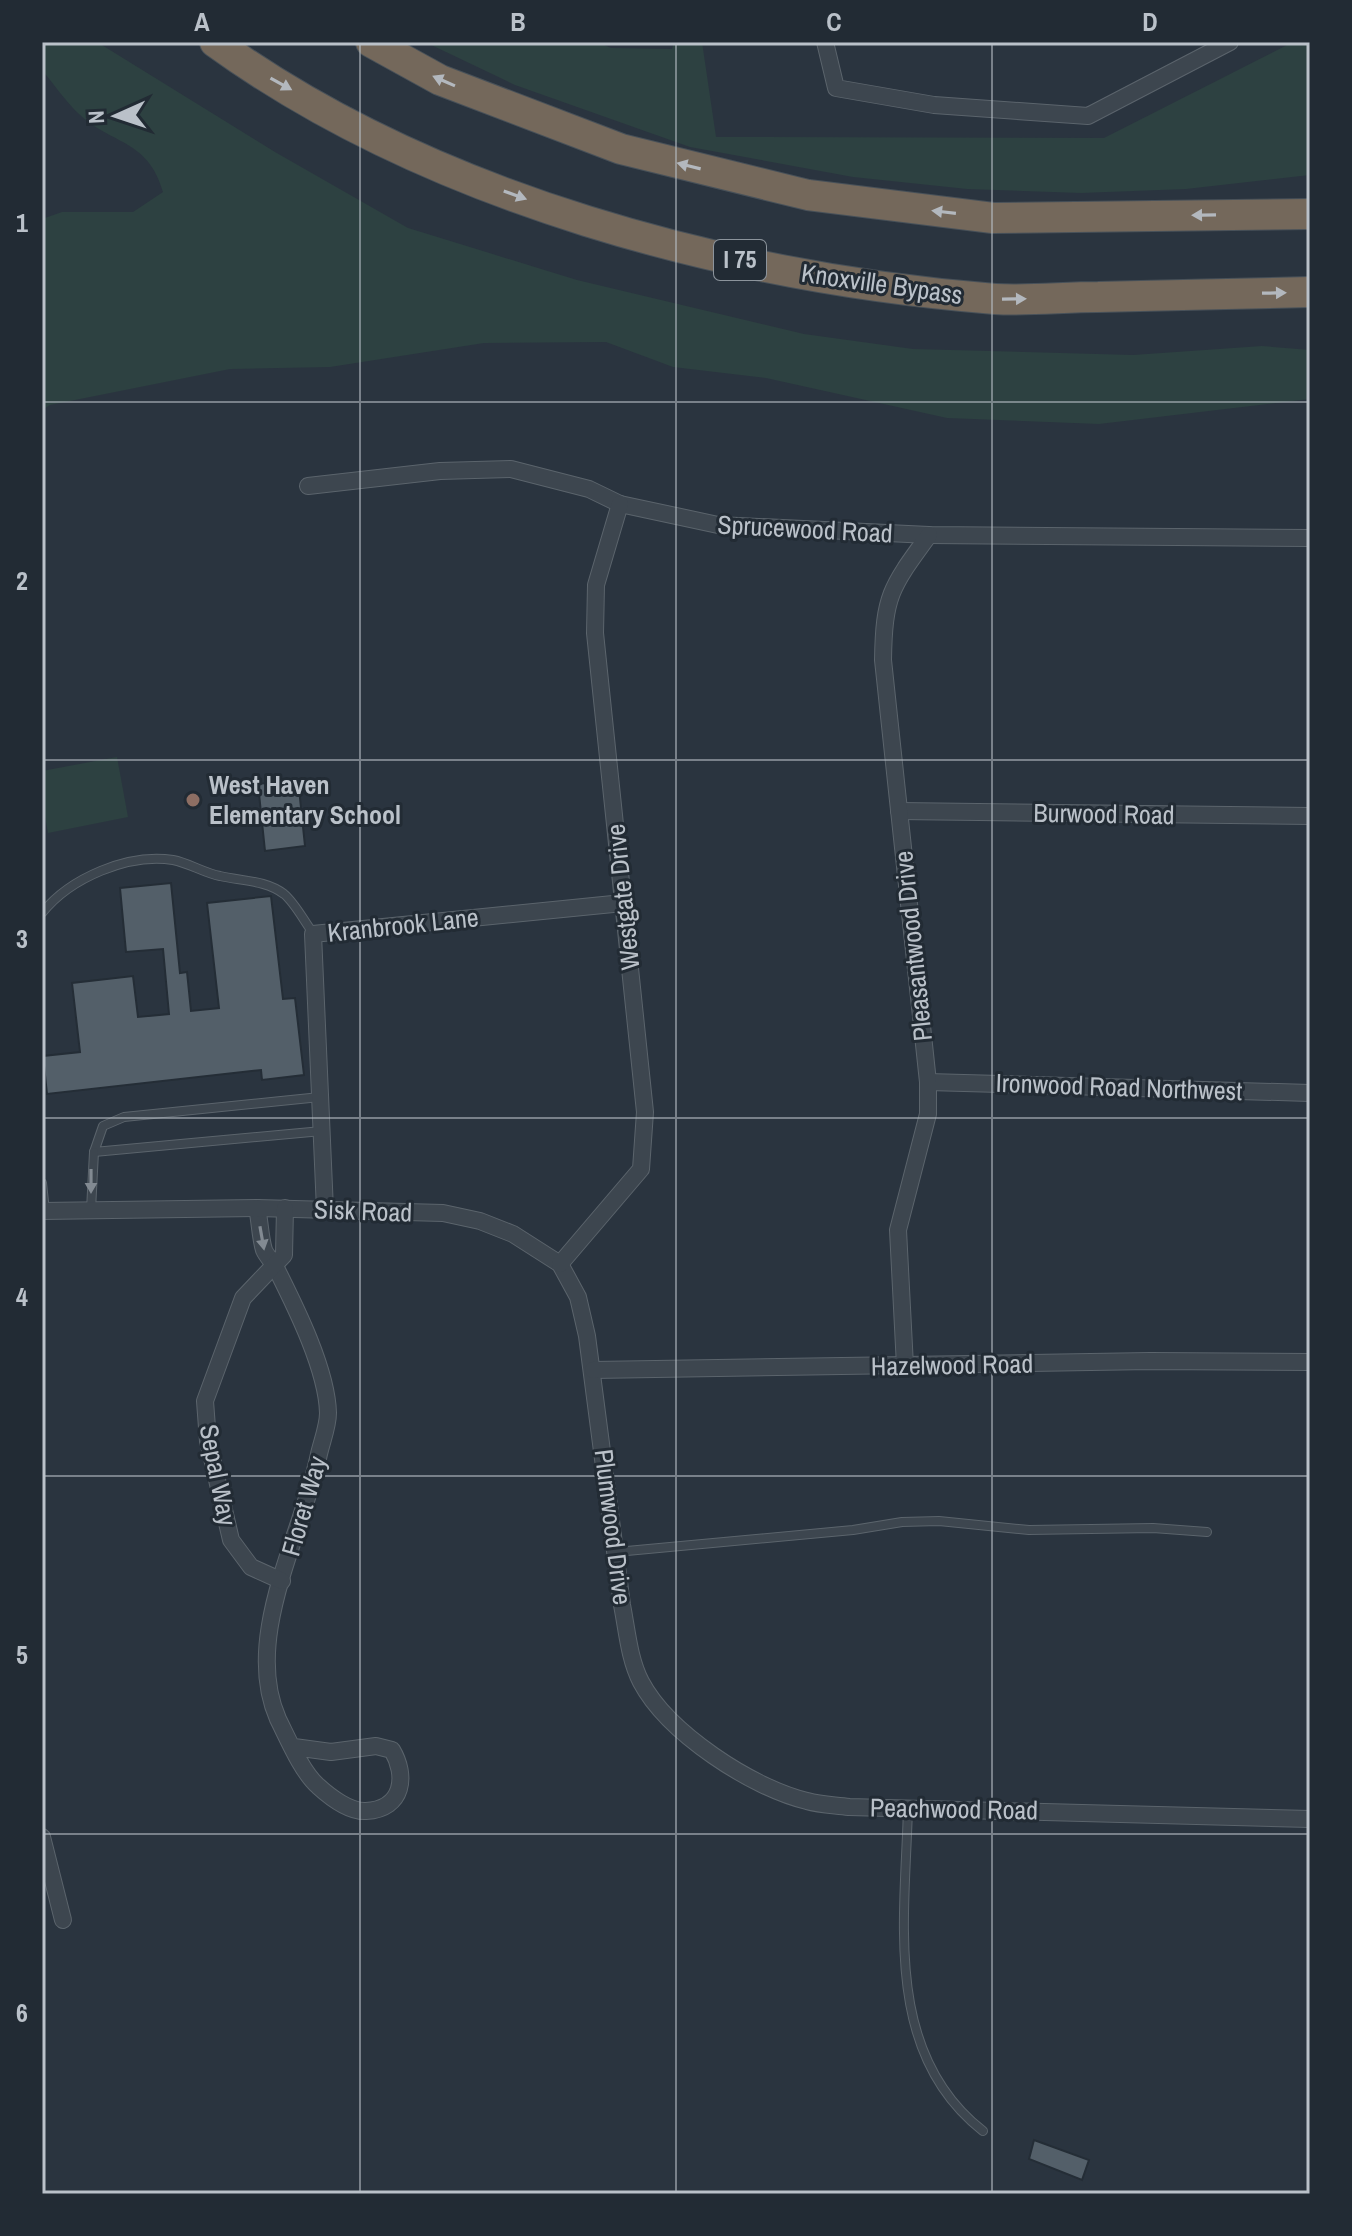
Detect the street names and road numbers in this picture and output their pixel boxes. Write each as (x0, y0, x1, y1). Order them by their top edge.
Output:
road number: I 75 (714, 240, 766, 280)
street label: Knoxville Bypass (799, 255, 965, 312)
street label: Sprucewood Road (717, 506, 894, 551)
street label: Burwood Road (1033, 795, 1175, 832)
street label: Westgate Drive (597, 822, 648, 972)
street label: Pleasantwood Drive (885, 849, 940, 1043)
street label: Kranbrook Lane (326, 899, 480, 950)
street label: Ironwood Road Northwest (995, 1065, 1243, 1108)
street label: Sisk Road (313, 1191, 413, 1230)
street label: Hazelwood Road (871, 1346, 1033, 1383)
street label: Sepal Way (192, 1421, 245, 1529)
street label: Plumwood Drive (587, 1447, 640, 1607)
street label: Floret Way (273, 1452, 335, 1560)
street label: Peachwood Road (870, 1790, 1038, 1827)

